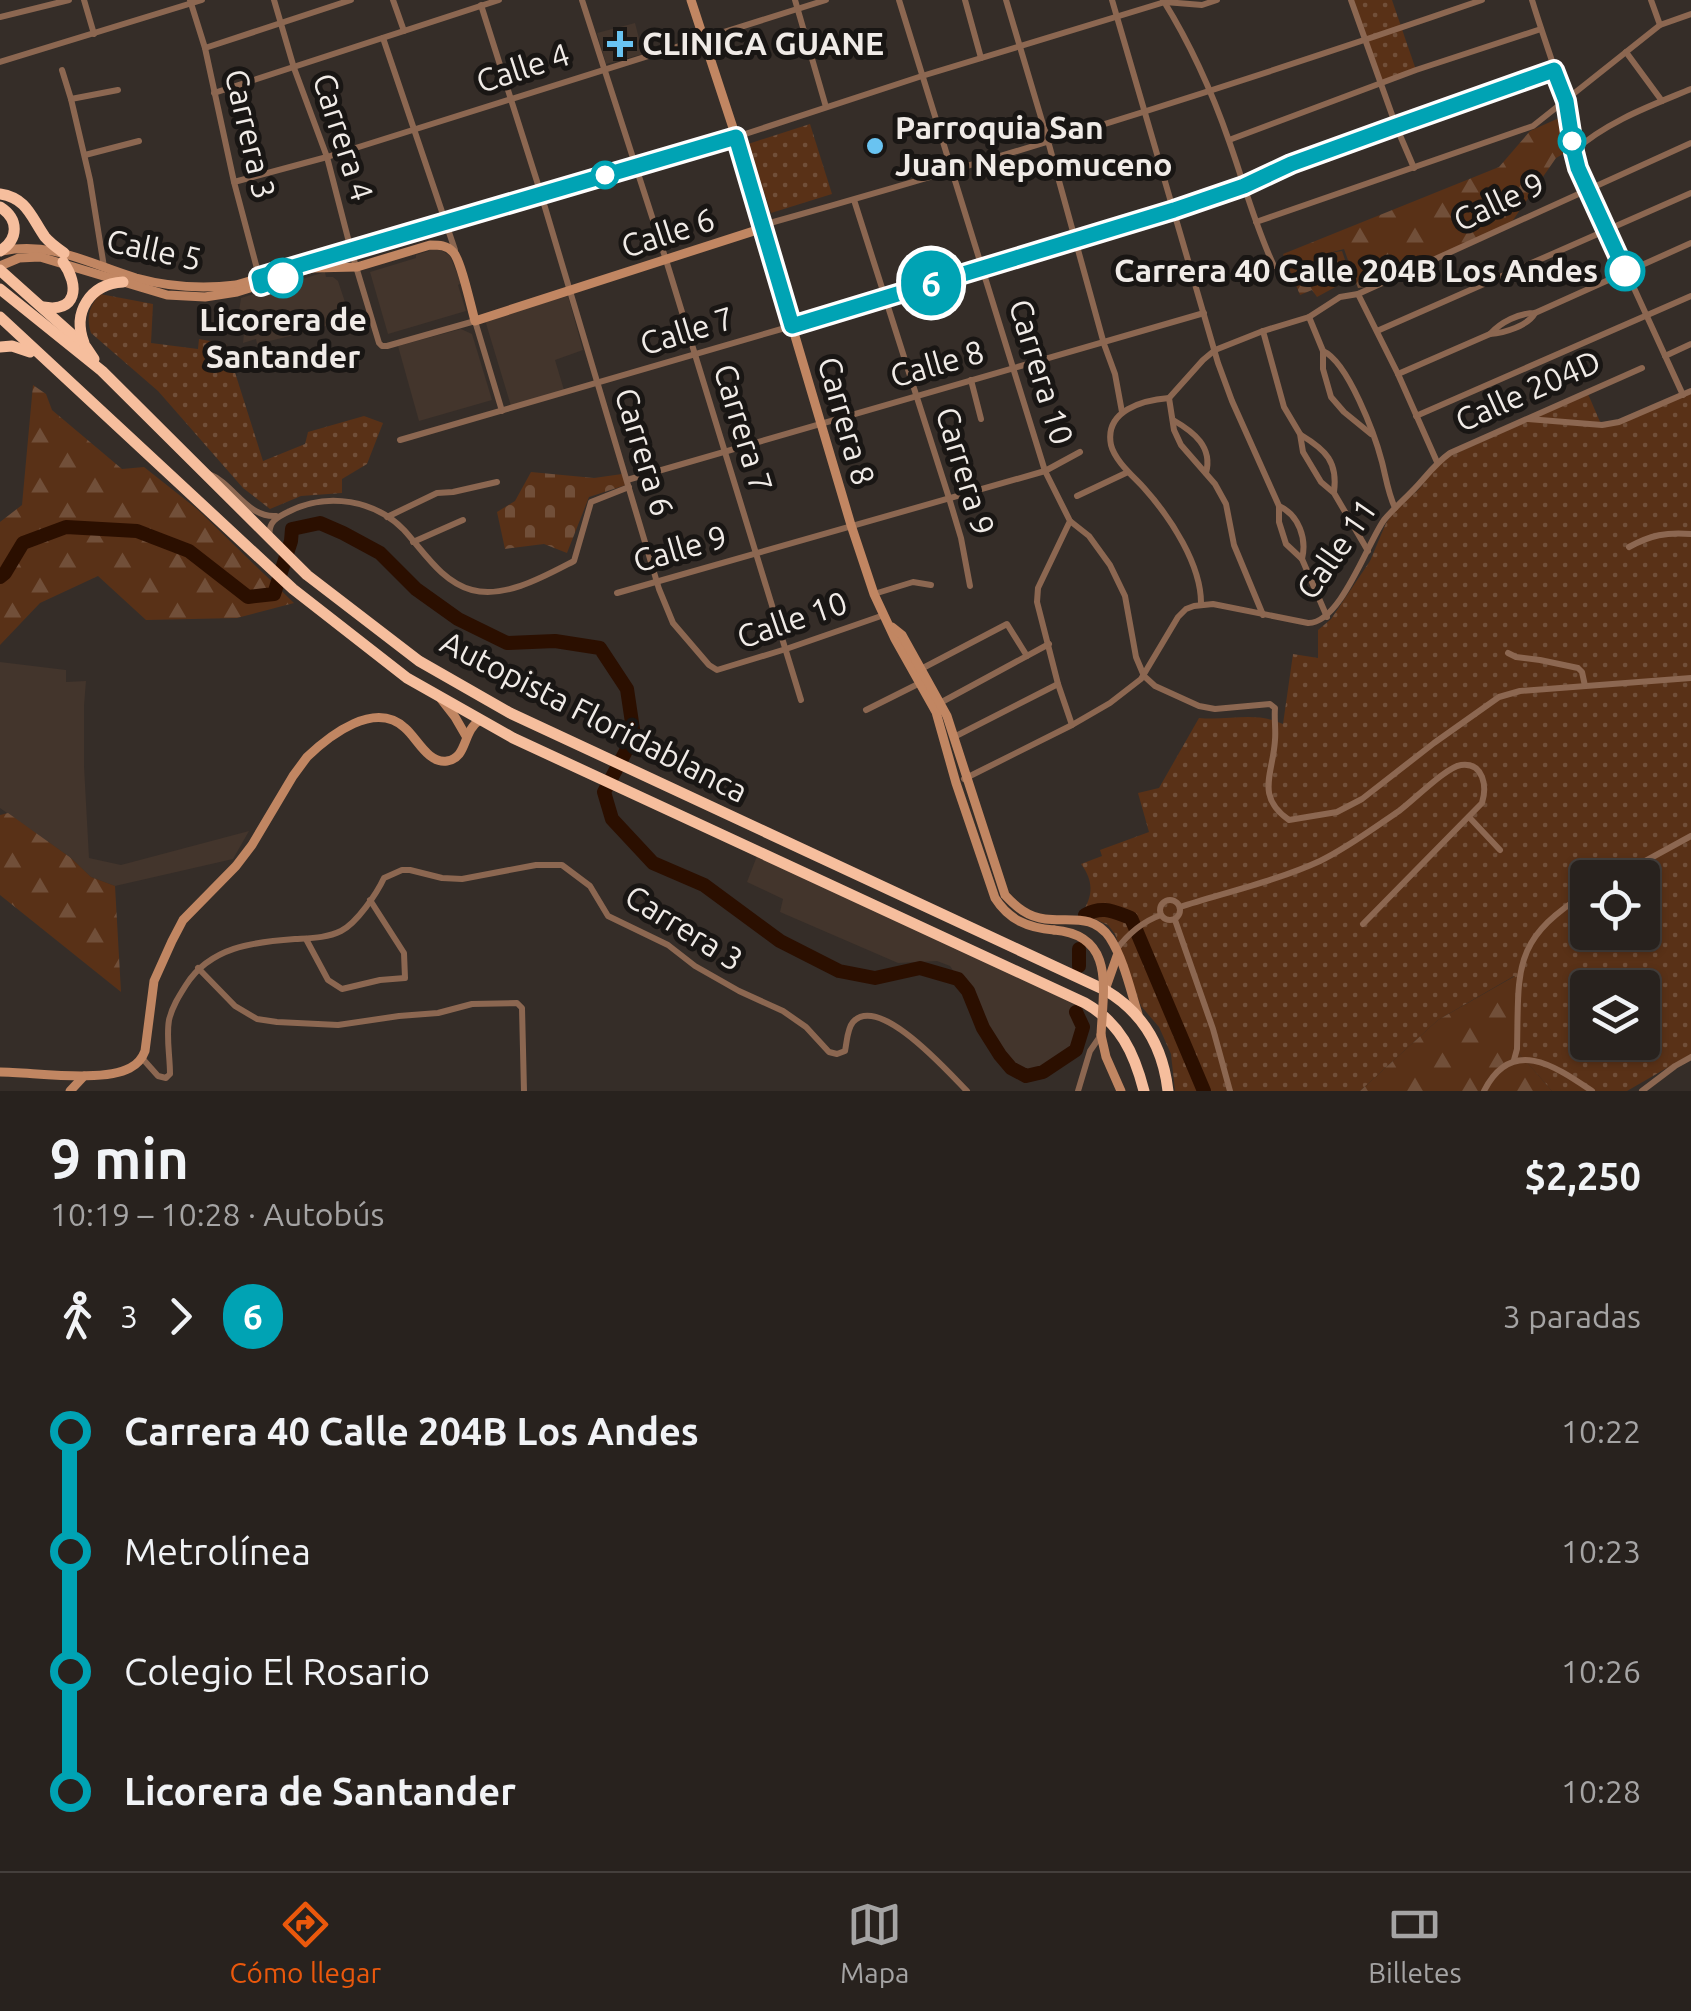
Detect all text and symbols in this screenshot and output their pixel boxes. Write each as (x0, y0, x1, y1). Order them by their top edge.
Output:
place label: CLINICA GUANE (642, 25, 884, 61)
marker: CLINICA GUANE (607, 31, 633, 57)
street label: Calle 4 (472, 35, 574, 99)
street label: Carrera 3 (219, 65, 283, 202)
street label: Carrera 4 (306, 68, 381, 205)
place label: Parroquia San Juan Nepomuceno (895, 109, 1173, 182)
unlabelled marker (1559, 128, 1585, 154)
marker: Parroquia San Juan Nepomuceno (864, 135, 886, 157)
unlabelled marker (592, 162, 618, 188)
street label: Calle 9 (1448, 165, 1550, 238)
street label: Calle 6 (617, 200, 719, 264)
street label: Calle 5 (104, 221, 205, 277)
line badge: 6 (898, 250, 964, 316)
place label: Carrera 40 Calle 204B Los Andes (1114, 252, 1598, 288)
marker: Carrera 40 Calle 204B Los Andes (1606, 252, 1644, 290)
marker: Licorera de Santander (264, 259, 302, 297)
text: 6 (921, 263, 941, 303)
street label: Carrera 10 (1003, 295, 1081, 449)
street label: Calle 7 (636, 299, 738, 361)
place label: Licorera de Santander (199, 301, 367, 374)
street label: Calle 8 (886, 333, 988, 394)
street label: Calle 204D (1450, 342, 1606, 438)
street label: Carrera 8 (811, 352, 882, 489)
street label: Carrera 7 (707, 359, 780, 496)
street label: Carrera 6 (608, 383, 681, 520)
street label: Carrera 9 (929, 402, 1002, 539)
street label: Calle 11 (1289, 491, 1384, 605)
street label: Calle 9 (629, 518, 731, 579)
street label: Calle 10 (732, 583, 851, 655)
street label: Autopista Floridablanca (435, 623, 754, 809)
map controls (1570, 860, 1660, 1060)
button: locate (1570, 860, 1660, 950)
street label: Carrera 3 (619, 877, 750, 977)
button: layers (1570, 970, 1660, 1060)
text: 9 min (50, 1128, 189, 1189)
text: $2,250 (1524, 1155, 1641, 1197)
text: 10:19 – 10:28 · Autobús (50, 1196, 384, 1232)
icon: walk (50, 1289, 105, 1344)
icon: forward (153, 1289, 208, 1344)
text: 6 (243, 1296, 263, 1336)
text: 3 (120, 1298, 138, 1334)
text: 3 paradas (1503, 1298, 1641, 1334)
text: Carrera 40 Calle 204B Los Andes (124, 1410, 699, 1452)
text: 10:22 (1561, 1413, 1641, 1449)
text: Metrolínea (124, 1530, 311, 1572)
text: 10:23 (1561, 1533, 1641, 1569)
text: Colegio El Rosario (124, 1650, 430, 1692)
text: 10:26 (1561, 1653, 1641, 1689)
text: Licorera de Santander (124, 1770, 516, 1812)
text: 10:28 (1561, 1773, 1641, 1809)
tab: Cómo llegar (229, 1897, 381, 1988)
tab: Mapa (840, 1897, 909, 1988)
tab: Billetes (1368, 1897, 1462, 1988)

